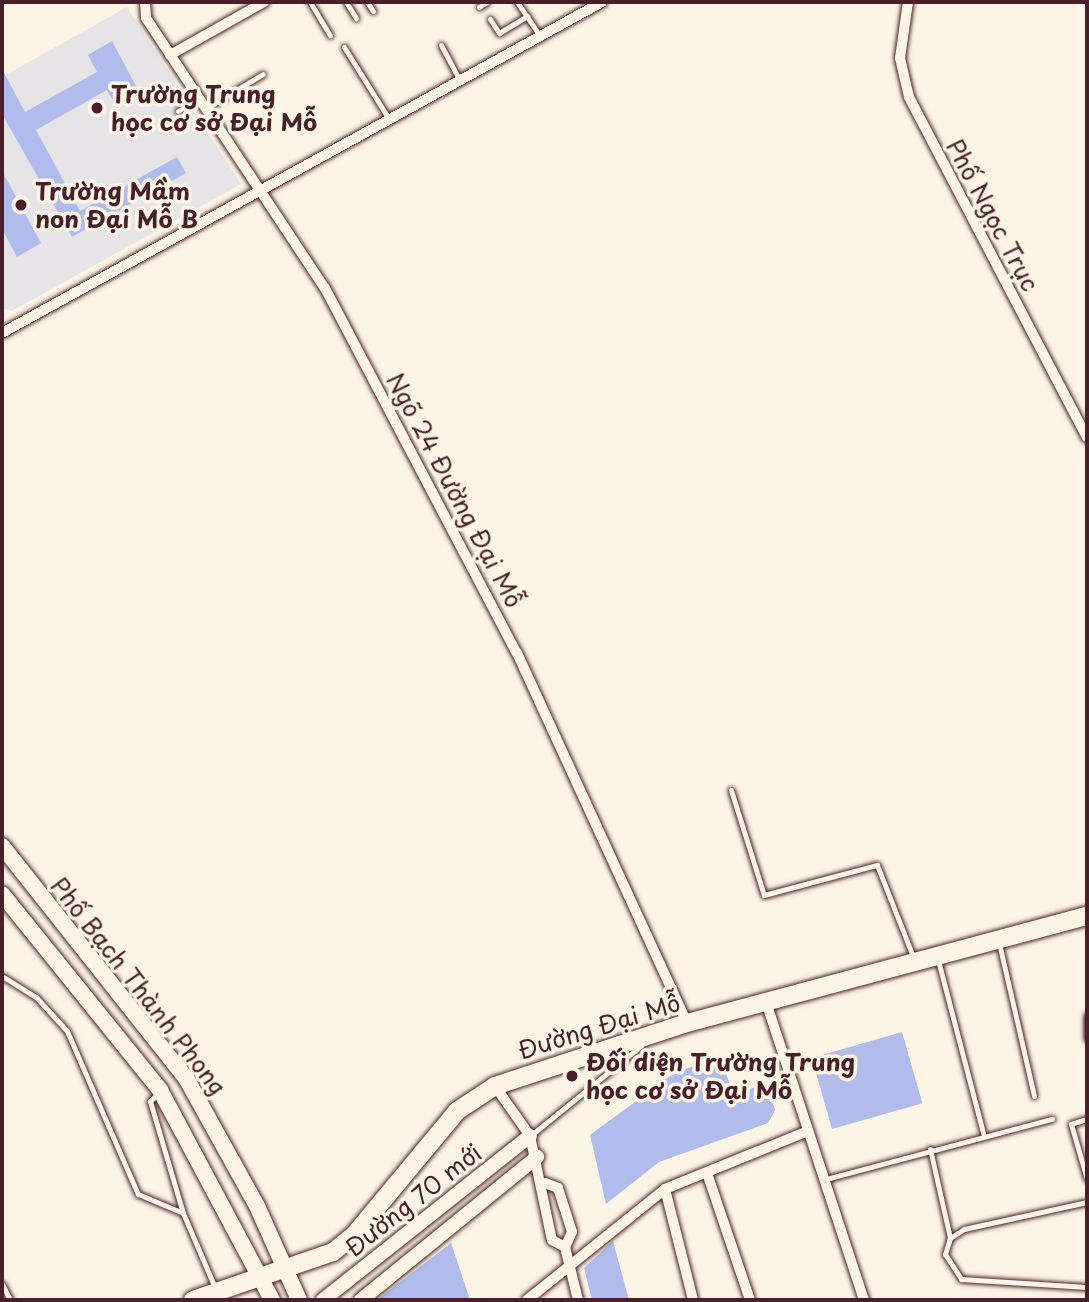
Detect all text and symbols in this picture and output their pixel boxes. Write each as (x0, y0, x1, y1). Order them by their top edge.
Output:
place label: Trường Trung học cơ sở Đại Mỗ (111, 80, 320, 136)
marker: Trường Trung học cơ sở Đại Mỗ (89, 100, 105, 116)
street label: Phố Ngọc Trục (941, 134, 1045, 296)
place label: Trường Mầm non Đại Mỗ B (35, 177, 198, 233)
marker: Trường Mầm non Đại Mỗ B (13, 197, 29, 213)
street label: Ngõ 24 Đường Đại Mỗ (381, 367, 529, 613)
street label: Phố Bạch Thành Phong (46, 873, 232, 1099)
street label: Đường Đại Mỗ (514, 988, 684, 1064)
place label: Đối diện Trường Trung học cơ sở Đại Mỗ (586, 1048, 858, 1104)
marker: Đối diện Trường Trung học cơ sở Đại Mỗ (564, 1068, 580, 1084)
street label: Đường 70 mới (339, 1138, 487, 1262)

